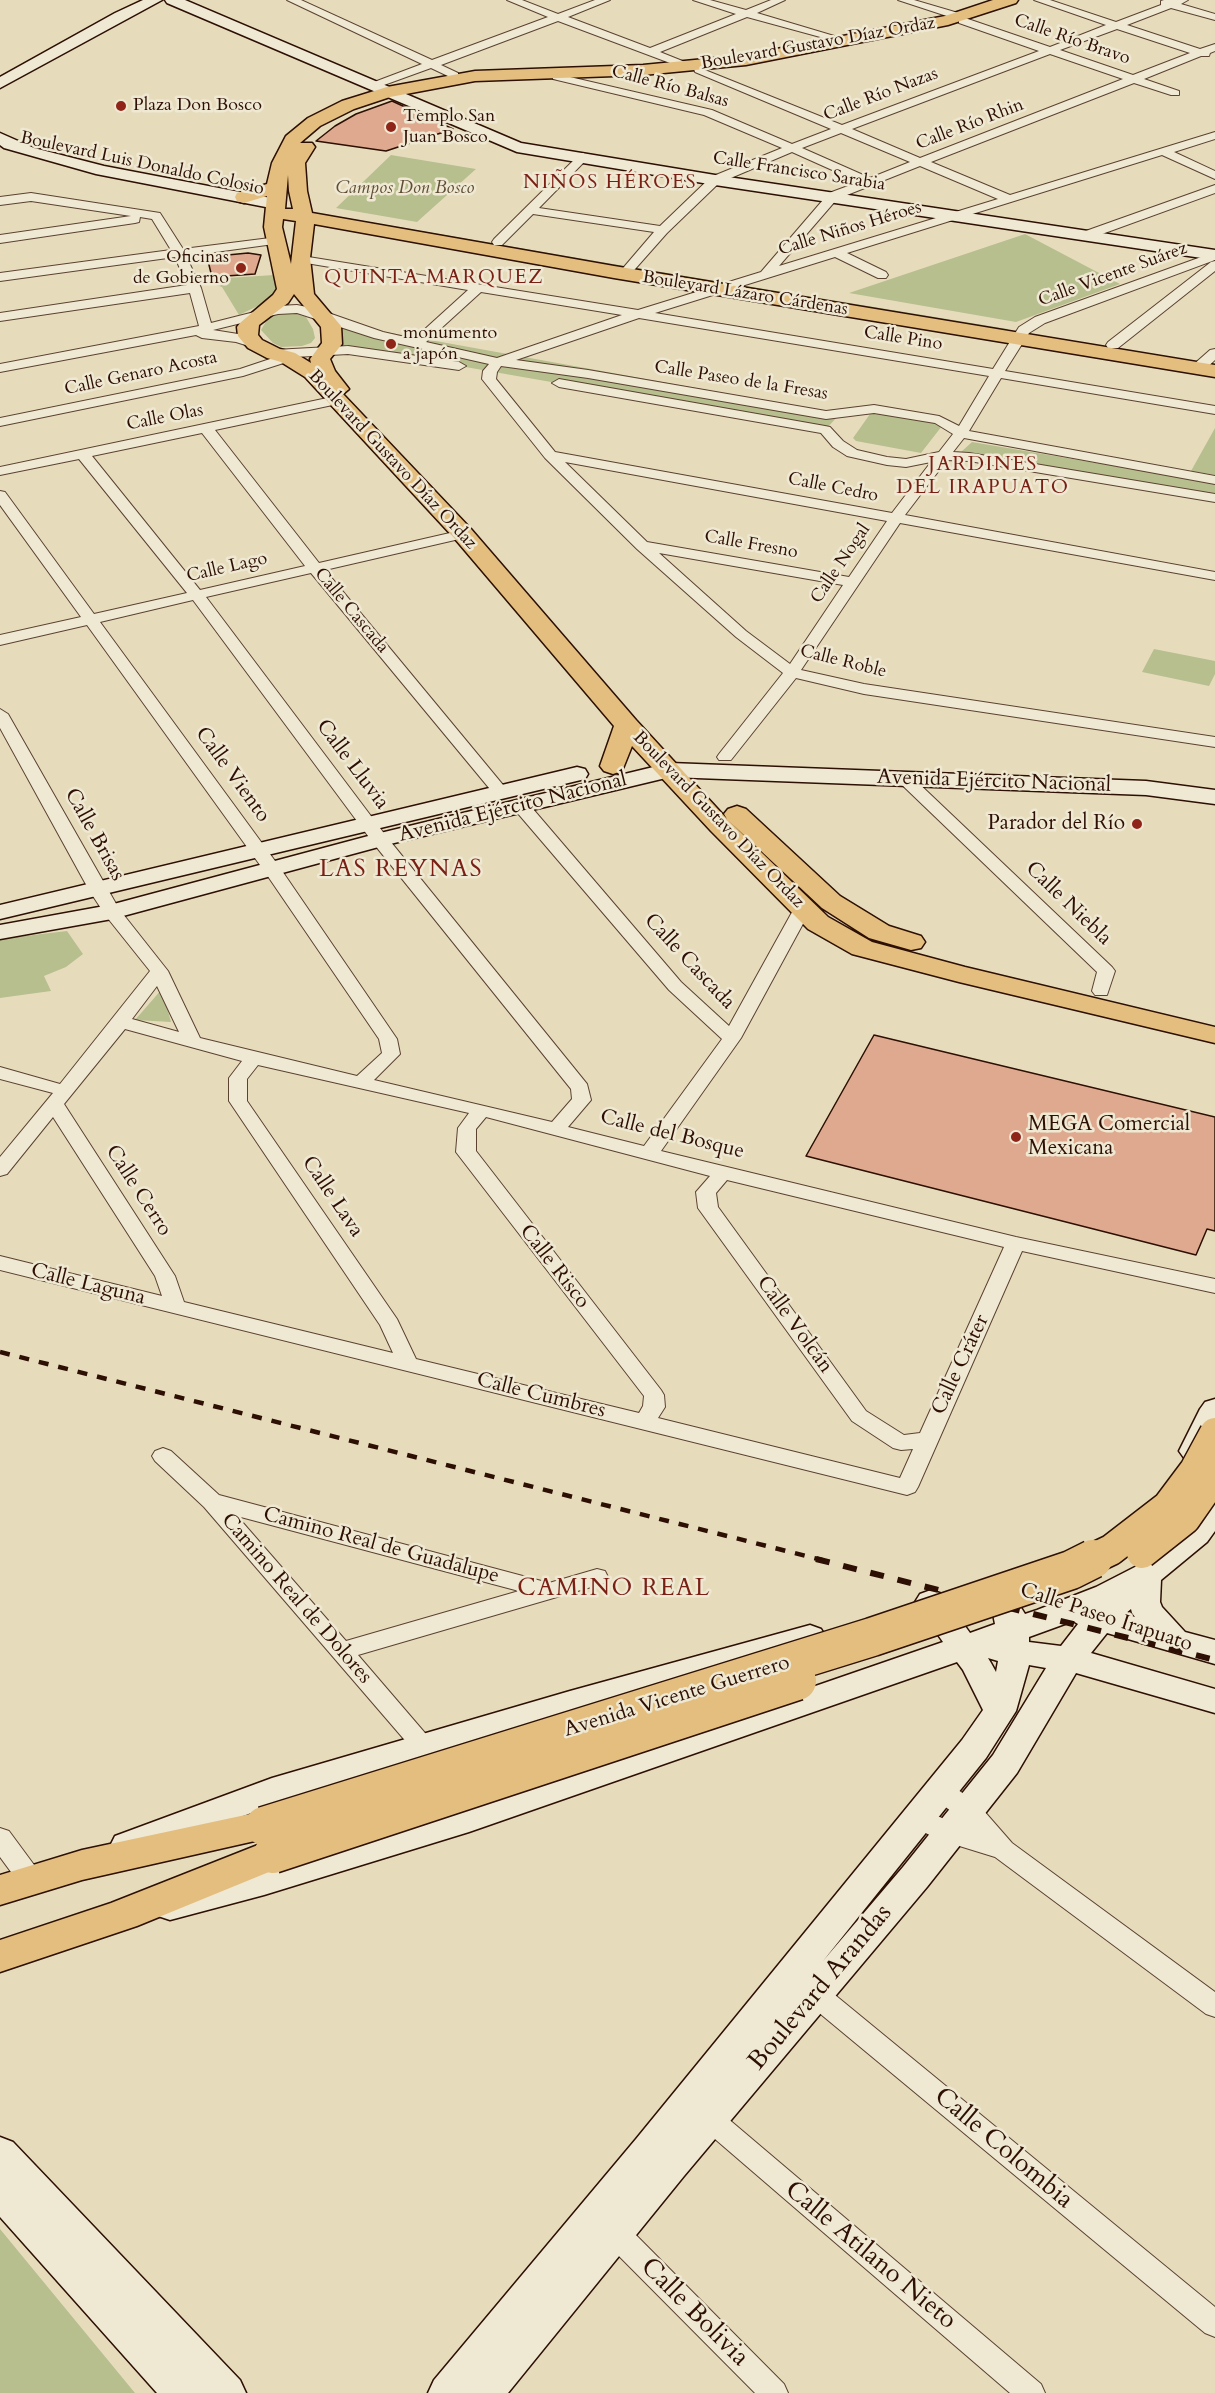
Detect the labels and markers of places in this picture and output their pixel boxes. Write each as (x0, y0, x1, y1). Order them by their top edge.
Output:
place label: Plaza Don Bosco (133, 95, 262, 117)
marker: Plaza Don Bosco (114, 99, 128, 113)
place label: Templo San Juan Bosco (403, 106, 495, 148)
marker: Templo San Juan Bosco (384, 120, 398, 134)
place label: Oficinas de Gobierno (133, 247, 229, 290)
marker: Oficinas de Gobierno (234, 261, 248, 275)
place label: monumento a japón (403, 323, 497, 366)
marker: monumento a japón (384, 337, 398, 351)
place label: Parador del Río (987, 811, 1125, 837)
marker: Parador del Río (1130, 817, 1144, 831)
place label: MEGA Comercial Mexicana (1028, 1112, 1190, 1162)
marker: MEGA Comercial Mexicana (1009, 1130, 1023, 1144)

